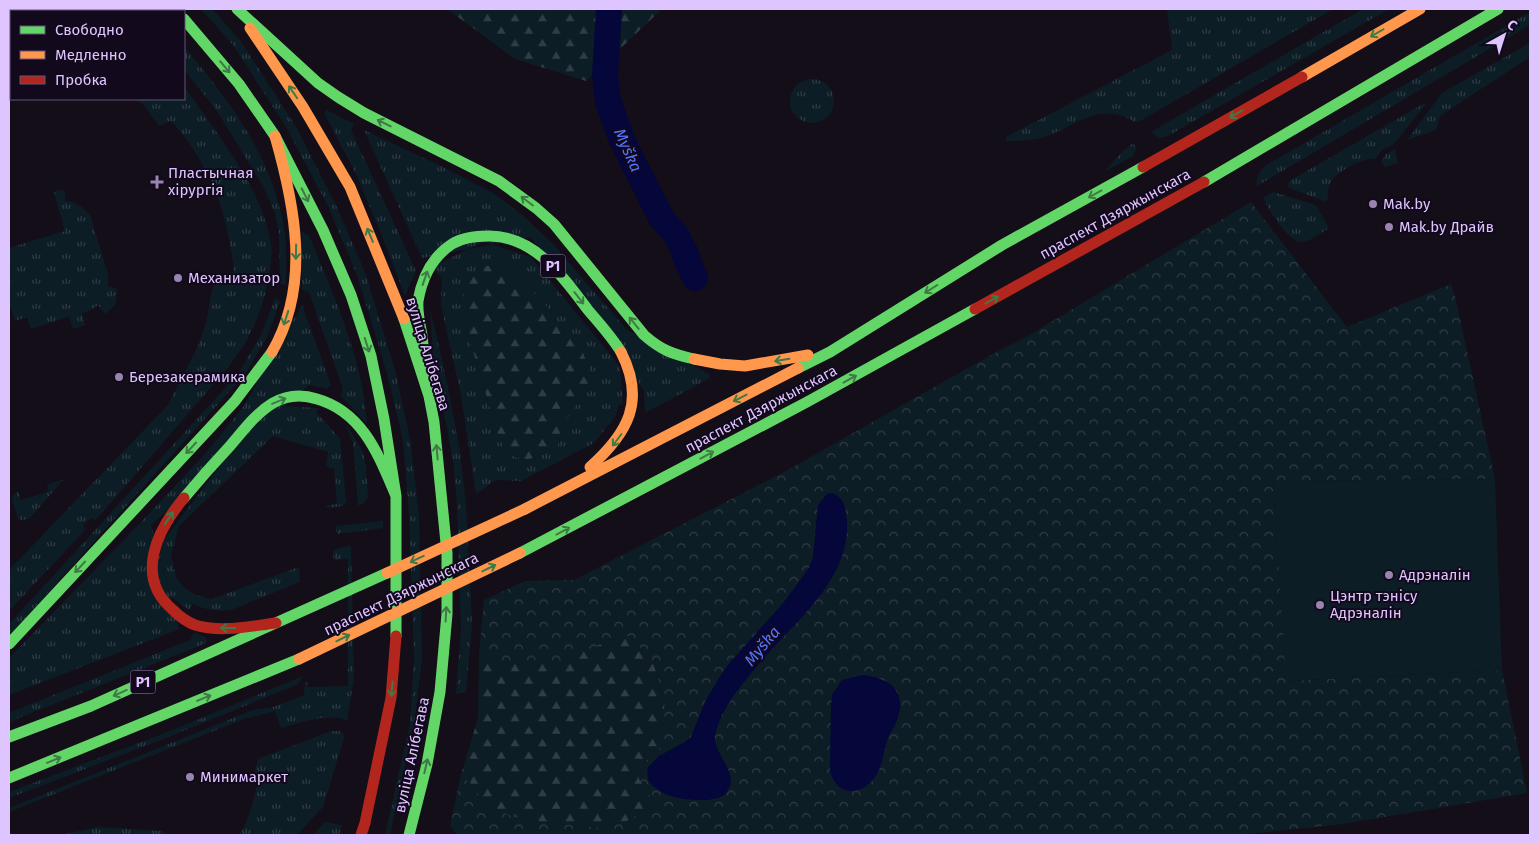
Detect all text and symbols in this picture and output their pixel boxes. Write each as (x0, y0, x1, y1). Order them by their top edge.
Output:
legend (10, 10, 185, 100)
north arrow (1479, 10, 1529, 60)
text: С (1503, 16, 1520, 34)
text: Свободно (55, 21, 124, 39)
one-way arrow (1370, 28, 1385, 38)
text: Медленно (55, 46, 127, 64)
one-way arrow (219, 60, 230, 73)
text: Пробка (55, 71, 107, 89)
one-way arrow (288, 85, 299, 99)
one-way arrow (1230, 109, 1244, 119)
one-way arrow (377, 118, 392, 128)
water label: Муška (610, 125, 646, 175)
place label: Пластычная хірургія (168, 164, 253, 199)
street label: праспект Дзяржынскага (1036, 165, 1194, 263)
marker: Пластычная хірургія (150, 175, 164, 189)
one-way arrow (301, 187, 310, 202)
one-way arrow (1088, 189, 1102, 199)
place label: Mak.by (1383, 195, 1431, 213)
one-way arrow (520, 196, 534, 206)
marker: Mak.by (1367, 198, 1379, 210)
place label: Маk.by Драйв (1399, 218, 1494, 236)
marker: Маk.by Драйв (1383, 221, 1395, 233)
one-way arrow (365, 228, 375, 243)
one-way arrow (291, 244, 301, 260)
road number: Р1 (540, 255, 566, 278)
place label: Механизатор (188, 269, 280, 287)
one-way arrow (421, 271, 430, 287)
marker: Механизатор (172, 272, 184, 284)
one-way arrow (925, 285, 939, 295)
one-way arrow (574, 291, 585, 304)
street label: вуліца Алібегава (402, 295, 454, 413)
one-way arrow (984, 295, 999, 304)
one-way arrow (280, 310, 290, 326)
one-way arrow (628, 316, 639, 329)
one-way arrow (363, 337, 372, 352)
one-way arrow (775, 355, 791, 365)
street label: праспект Дзяржынскага (682, 361, 840, 457)
place label: Березакерамика (129, 368, 246, 386)
marker: Березакерамика (113, 371, 125, 383)
one-way arrow (842, 374, 857, 383)
one-way arrow (733, 393, 748, 403)
one-way arrow (272, 395, 287, 404)
one-way arrow (612, 433, 622, 447)
one-way arrow (185, 442, 197, 455)
one-way arrow (432, 444, 441, 460)
one-way arrow (699, 450, 714, 460)
one-way arrow (164, 511, 174, 525)
one-way arrow (555, 526, 570, 536)
street label: праспект Дзяржынскага (321, 549, 481, 639)
one-way arrow (410, 554, 425, 564)
one-way arrow (74, 561, 86, 574)
one-way arrow (481, 563, 496, 572)
place label: Адрэналін (1399, 566, 1471, 584)
marker: Адрэналін (1383, 569, 1395, 581)
place label: Цэнтр тэнісу Адрэналін (1330, 587, 1418, 622)
marker: Цэнтр тэнісу Адрэналін (1314, 599, 1326, 611)
one-way arrow (442, 606, 451, 622)
one-way arrow (220, 623, 236, 633)
water label: Муška (740, 623, 784, 669)
one-way arrow (335, 633, 350, 642)
road number: Р1 (130, 670, 156, 694)
one-way arrow (387, 680, 396, 696)
one-way arrow (113, 688, 128, 698)
one-way arrow (196, 693, 211, 702)
street label: вуліца Алібегава (391, 695, 433, 815)
one-way arrow (46, 755, 61, 764)
one-way arrow (422, 759, 431, 775)
place label: Минимаркет (200, 768, 288, 786)
marker: Минимаркет (184, 771, 196, 783)

